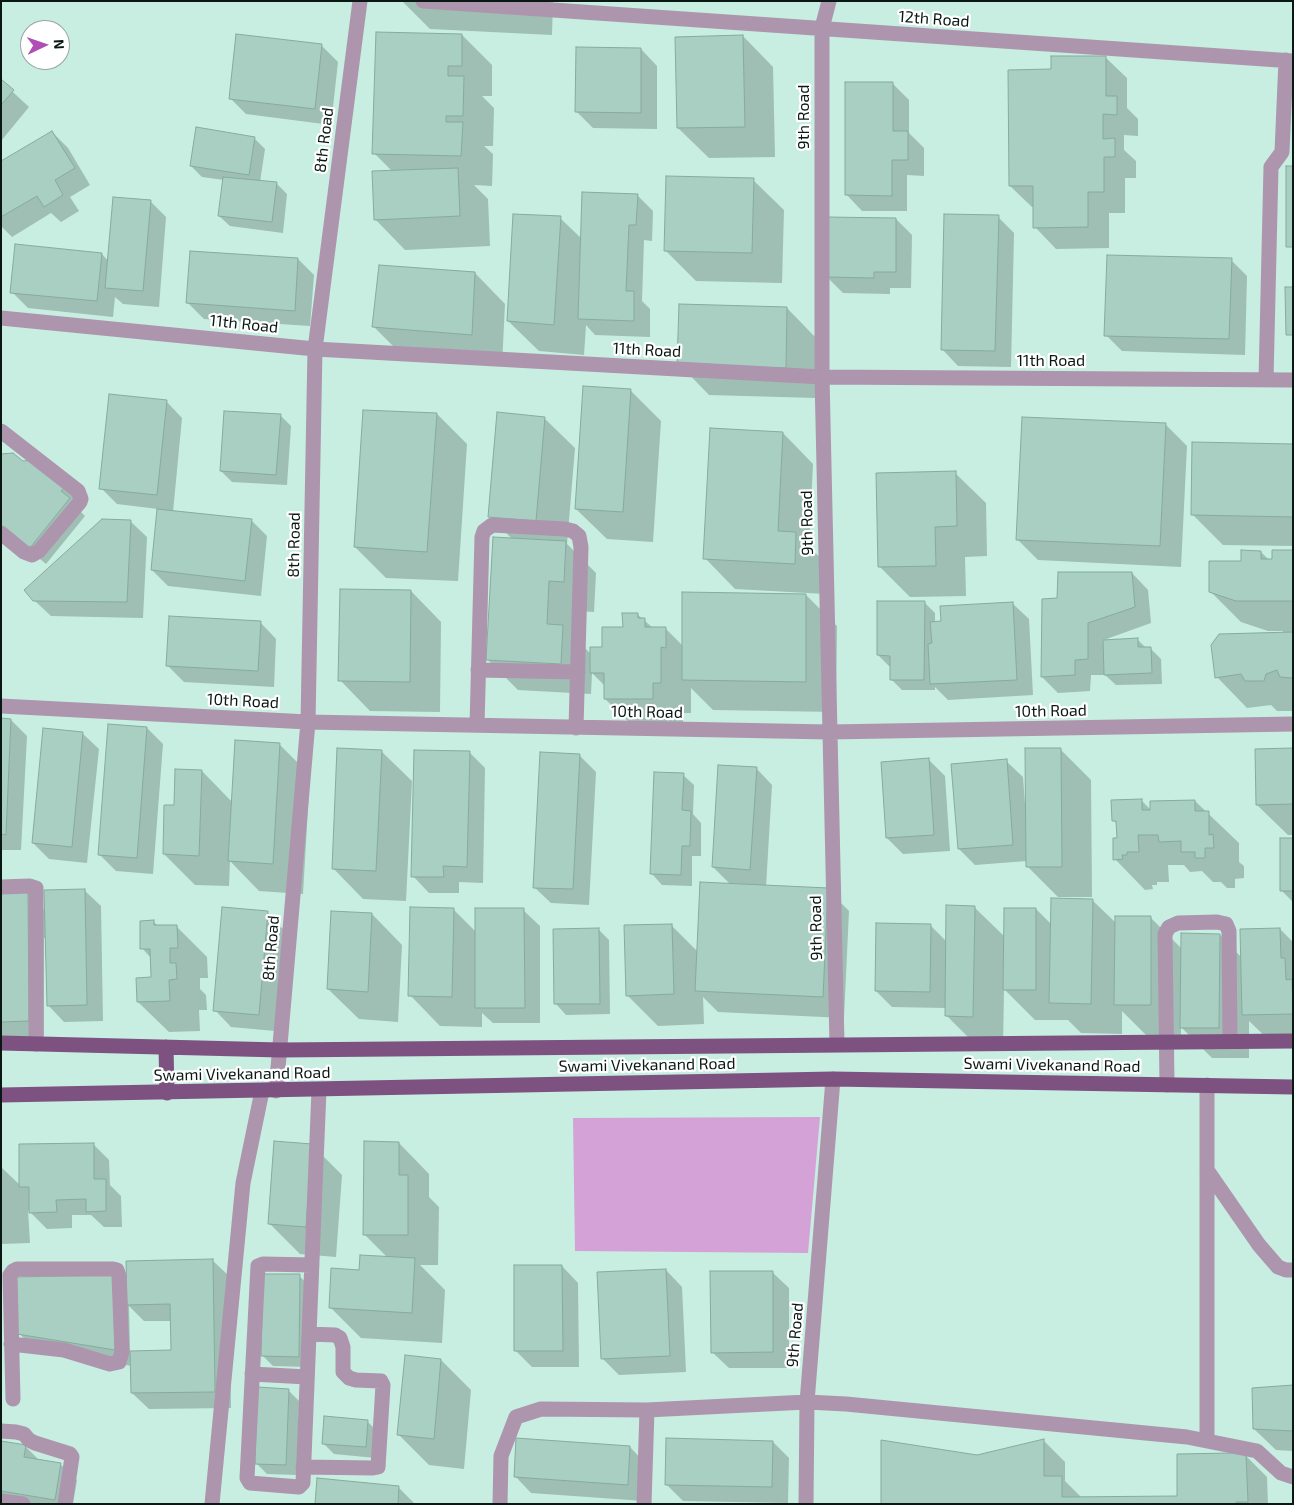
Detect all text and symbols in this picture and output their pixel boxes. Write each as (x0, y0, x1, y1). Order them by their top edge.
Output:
street label: 12th Road (898, 7, 970, 31)
north arrow (20, 20, 70, 70)
text: N (51, 39, 68, 50)
street label: 9th Road (794, 85, 814, 149)
street label: 8th Road (310, 106, 338, 174)
street label: 11th Road (209, 311, 279, 337)
street label: 11th Road (612, 339, 682, 361)
street label: 11th Road (1017, 351, 1085, 371)
street label: 9th Road (797, 490, 817, 556)
street label: 8th Road (284, 512, 304, 578)
street label: 10th Road (207, 690, 279, 712)
street label: 10th Road (1015, 701, 1087, 721)
street label: 10th Road (611, 702, 683, 722)
street label: 9th Road (806, 895, 826, 961)
street label: 8th Road (259, 915, 283, 981)
street label: Swami Vivekanand Road (558, 1054, 736, 1076)
street label: Swami Vivekanand Road (963, 1054, 1141, 1076)
street label: Swami Vivekanand Road (153, 1063, 331, 1085)
street label: 9th Road (783, 1302, 807, 1368)

